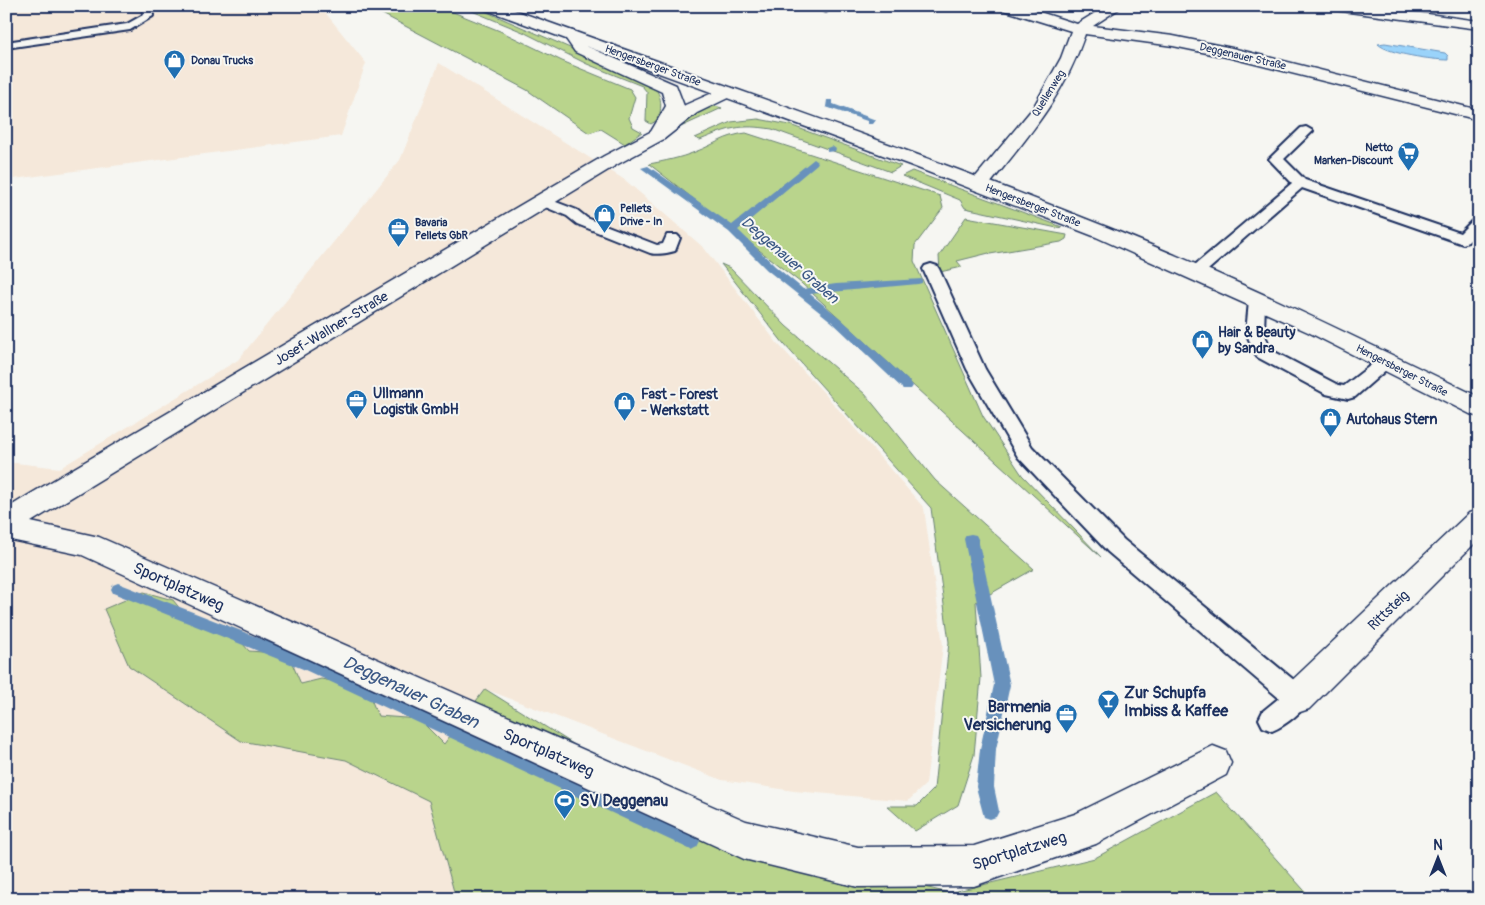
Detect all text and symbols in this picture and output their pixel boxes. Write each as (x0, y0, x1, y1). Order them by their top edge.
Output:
street label: Deggenauer Straße (1198, 40, 1288, 73)
street label: Hengersberger Straße (603, 42, 703, 89)
shop icon: Donau Trucks (163, 48, 187, 79)
place label: Donau Trucks (191, 54, 253, 67)
street label: Quellenweg (1029, 67, 1068, 119)
place label: Netto Marken-Discount (1314, 141, 1394, 167)
supermarket icon: Netto Marken-Discount (1397, 141, 1421, 172)
street label: Hengersberger Straße (983, 181, 1083, 230)
shop icon: Pellets Drive - In (592, 202, 616, 233)
place label: Pellets Drive - In (620, 202, 662, 228)
water label: Deggenauer Graben (737, 213, 843, 309)
office icon: Bavaria Pellets GbR (387, 216, 411, 247)
place label: Bavaria Pellets GbR (415, 216, 469, 242)
street label: Josef-Wallner-Straße (271, 288, 391, 369)
place label: Hair & Beauty by Sandra (1218, 324, 1295, 357)
shop icon: Hair & Beauty by Sandra (1190, 328, 1214, 359)
street label: Hengersberger Straße (1354, 342, 1450, 399)
place label: Ullmann Logistik GmbH (373, 385, 459, 418)
place label: Fast - Forest - Werkstatt (641, 386, 718, 419)
office icon: Ullmann Logistik GmbH (345, 389, 369, 420)
shop icon: Fast - Forest - Werkstatt (613, 390, 637, 421)
shop icon: Autohaus Stern (1318, 407, 1342, 438)
place label: Autohaus Stern (1346, 411, 1438, 428)
street label: Sportplatzweg (130, 558, 227, 616)
street label: Rittsteig (1364, 587, 1412, 634)
water label: Deggenauer Graben (339, 651, 483, 734)
place label: Zur Schupfa Imbiss & Kaffee (1124, 683, 1229, 721)
bar icon: Zur Schupfa Imbiss & Kaffee (1096, 689, 1120, 720)
place label: Barmenia Versicherung (963, 697, 1052, 735)
office icon: Barmenia Versicherung (1055, 703, 1079, 734)
street label: Sportplatzweg (500, 724, 597, 782)
sports icon: SV Deggenau (552, 788, 576, 819)
place label: SV Deggenau (580, 791, 668, 811)
street label: Sportplatzweg (970, 827, 1069, 875)
north arrow (1412, 832, 1462, 882)
text: N (1433, 837, 1443, 854)

